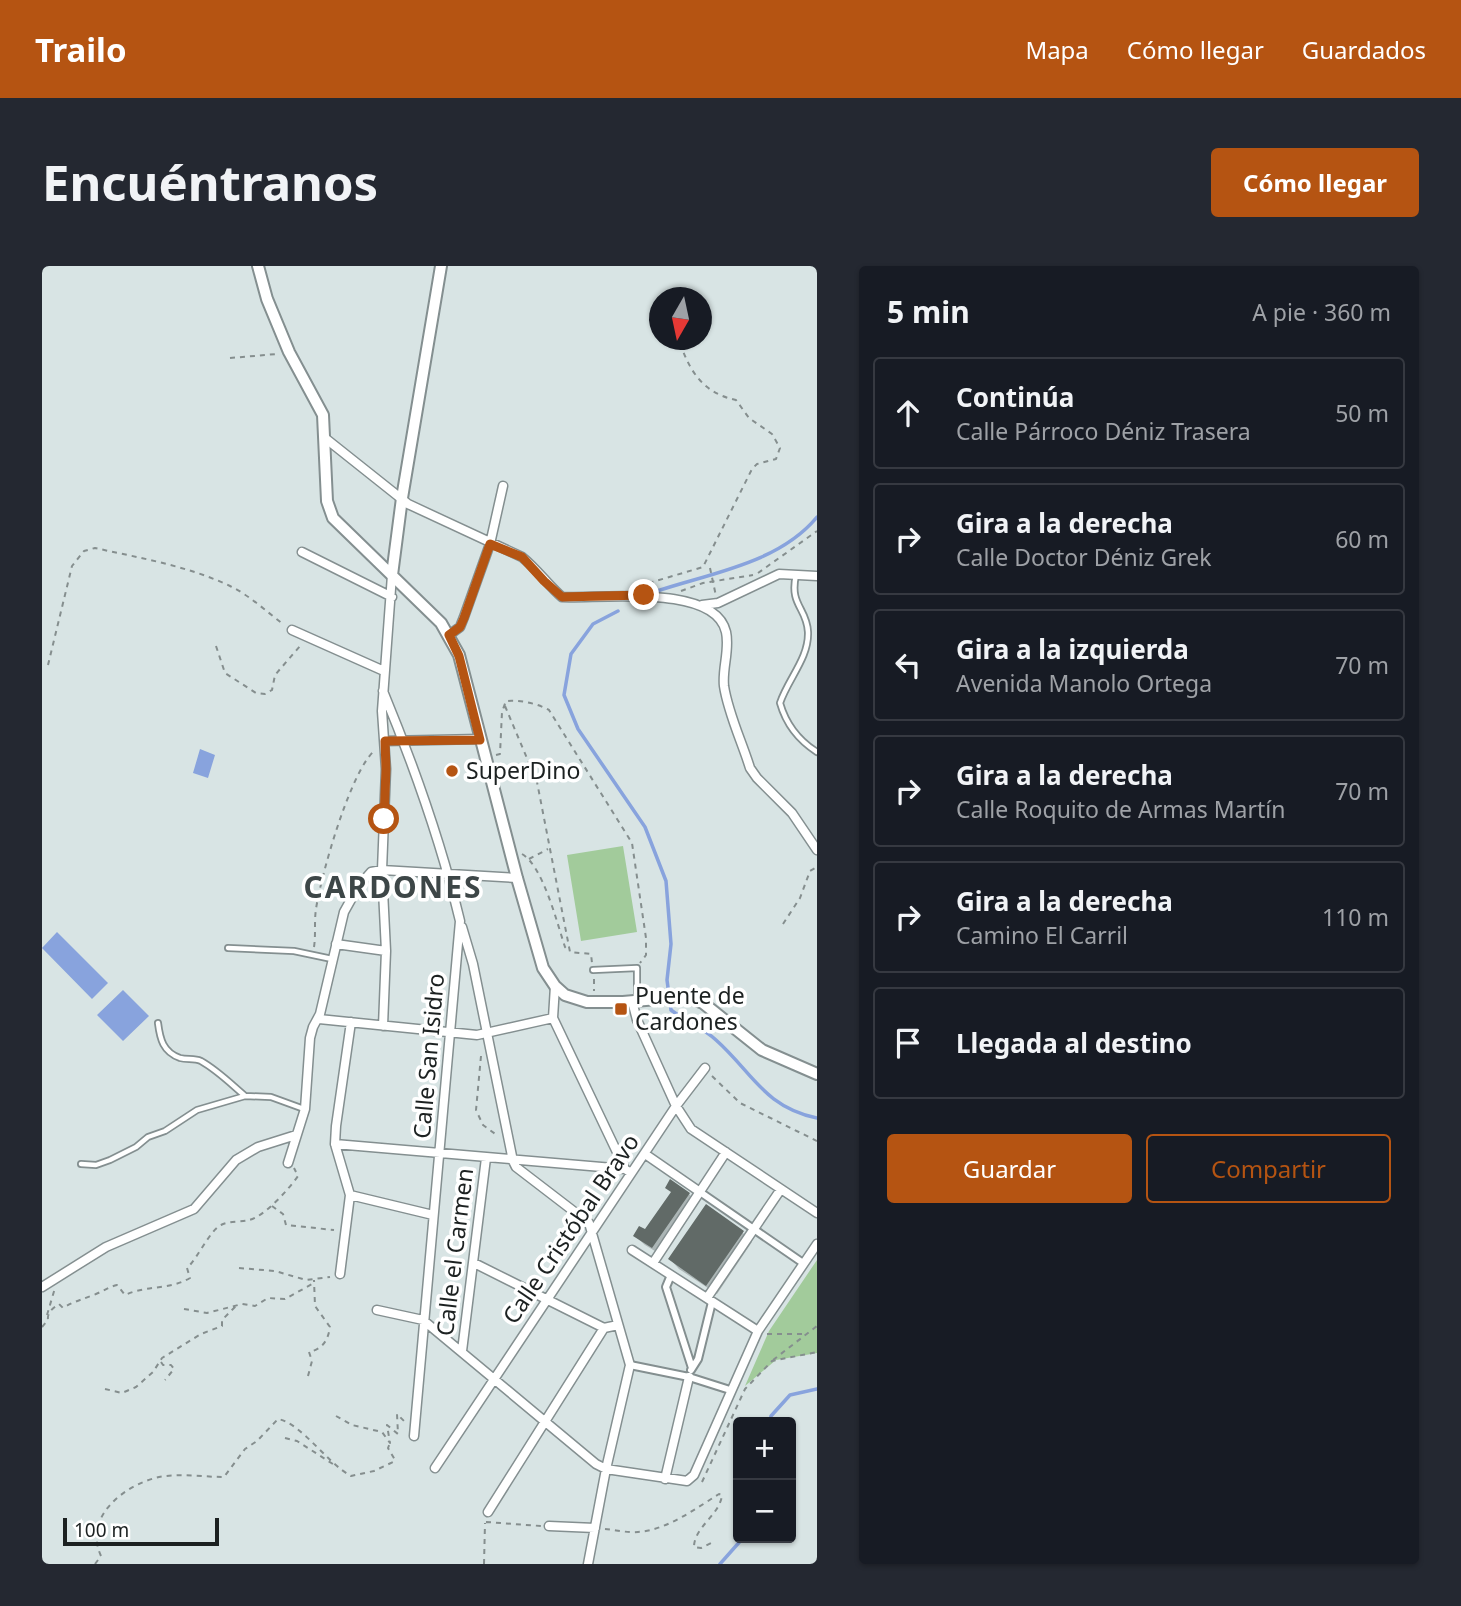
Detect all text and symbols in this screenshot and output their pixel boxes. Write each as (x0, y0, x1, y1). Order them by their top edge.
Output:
text: Trailo (35, 27, 127, 72)
text: Mapa (1025, 33, 1089, 66)
text: Cómo llegar (1127, 33, 1264, 66)
text: Guardados (1302, 33, 1426, 66)
button: Cómo llegar (1211, 148, 1419, 217)
text: Encuéntranos (42, 149, 378, 215)
north arrow (649, 287, 712, 350)
text: 5 min (887, 291, 970, 332)
text: A pie · 360 m (1252, 296, 1391, 328)
text: Continúa (956, 379, 1074, 415)
icon: ahead (889, 394, 927, 432)
text: 50 m (1335, 397, 1389, 429)
text: Calle Párroco Déniz Trasera (956, 415, 1251, 447)
text: Gira a la derecha (956, 505, 1173, 541)
icon: right (889, 520, 927, 558)
text: 60 m (1335, 523, 1389, 555)
text: Calle Doctor Déniz Grek (956, 541, 1211, 573)
route end (628, 579, 659, 610)
text: Gira a la izquierda (956, 631, 1189, 667)
icon: left (889, 646, 927, 684)
text: 70 m (1335, 649, 1389, 681)
text: Avenida Manolo Ortega (956, 667, 1212, 699)
place label: SuperDino (466, 754, 580, 786)
text: Gira a la derecha (956, 757, 1173, 793)
marker: SuperDino (444, 763, 460, 779)
icon: right (889, 772, 927, 810)
text: 70 m (1335, 775, 1389, 807)
text: Calle Roquito de Armas Martín (956, 793, 1285, 825)
route start (368, 803, 399, 834)
district label: CARDONES (303, 866, 483, 907)
text: Gira a la derecha (956, 883, 1173, 919)
icon: right (889, 898, 927, 936)
text: 110 m (1322, 901, 1389, 933)
text: Camino El Carril (956, 919, 1128, 951)
street label: Calle San Isidro (405, 972, 451, 1140)
place label: Puente de Cardones (635, 979, 745, 1037)
marker: Puente de Cardones (613, 1001, 629, 1017)
icon: arrive (889, 1024, 927, 1062)
text: Llegada al destino (956, 1025, 1192, 1061)
street label: Calle Cristóbal Bravo (495, 1127, 646, 1330)
button: Guardar (887, 1134, 1132, 1203)
button: Compartir (1146, 1134, 1391, 1203)
street label: Calle el Carmen (428, 1166, 480, 1338)
map controls (733, 1417, 796, 1543)
button: + (733, 1417, 796, 1480)
button: − (733, 1480, 796, 1543)
scale bar (63, 1515, 219, 1547)
text: 100 m (74, 1517, 129, 1543)

